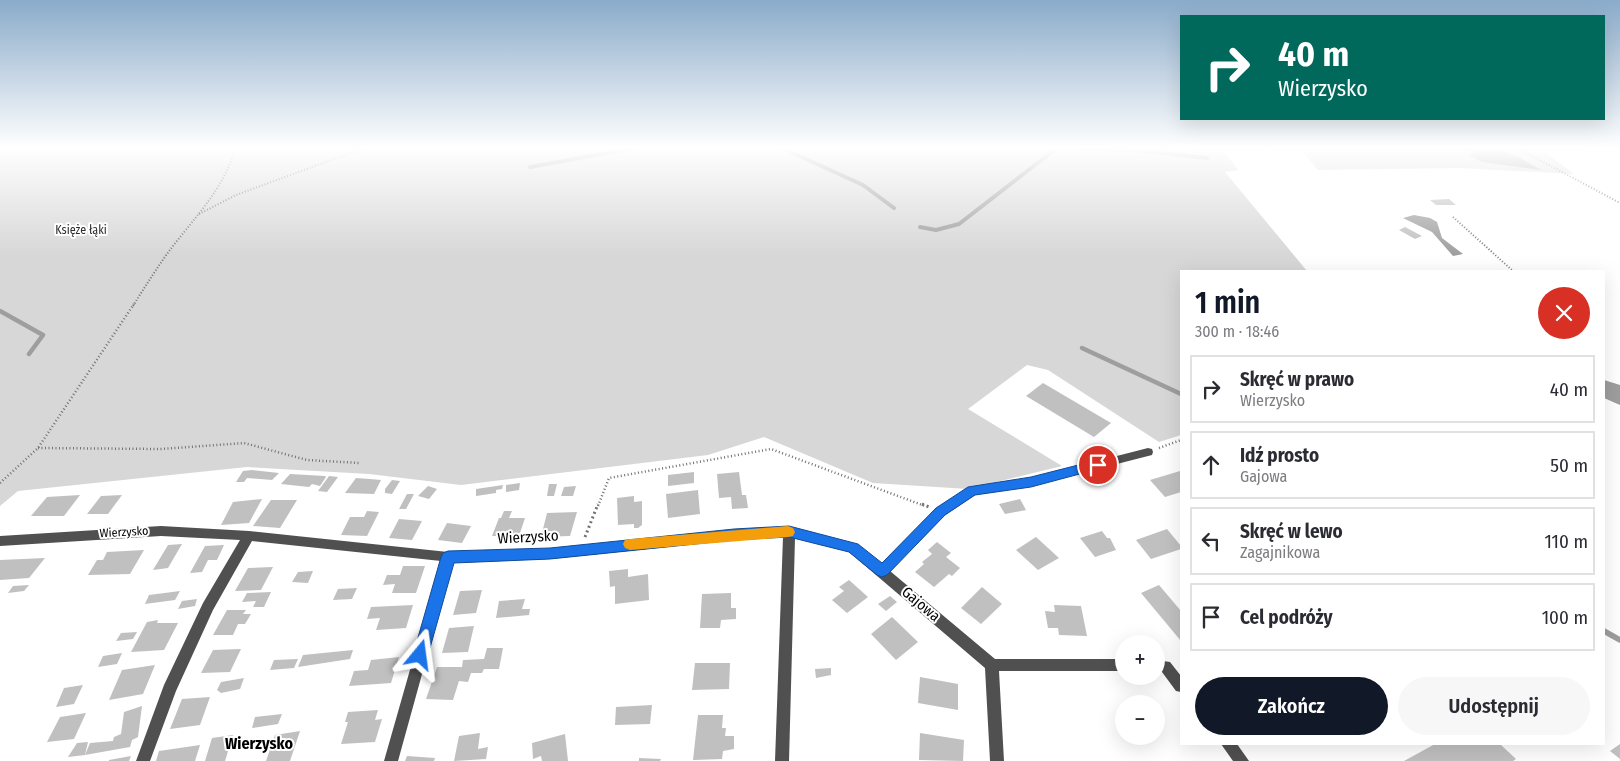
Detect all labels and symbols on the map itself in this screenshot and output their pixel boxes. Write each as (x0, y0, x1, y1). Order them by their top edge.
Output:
park label: Księże łąki (55, 223, 107, 237)
pin (1077, 444, 1119, 486)
street label: Wierzysko (99, 524, 149, 540)
street label: Wierzysko (497, 526, 559, 548)
street label: Gajowa (898, 583, 944, 625)
position arrow (393, 628, 445, 680)
district label: Wierzysko (225, 734, 293, 753)

